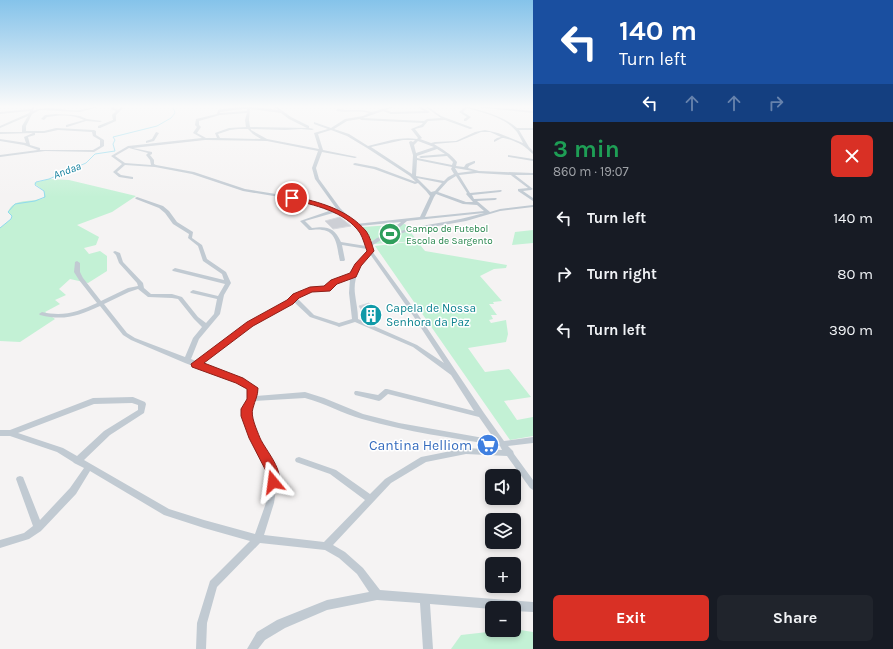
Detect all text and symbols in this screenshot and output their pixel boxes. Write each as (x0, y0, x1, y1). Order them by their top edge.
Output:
text: 140 m (619, 14, 697, 47)
icon: left (553, 16, 605, 68)
text: Turn left (619, 48, 687, 70)
icon: left (639, 92, 661, 114)
icon: ahead (681, 92, 703, 114)
icon: ahead (723, 92, 745, 114)
icon: right (765, 92, 787, 114)
text: 3 min (553, 135, 620, 163)
button: close (831, 135, 873, 177)
water label: Andaa (51, 159, 83, 181)
text: 860 m · 19:07 (553, 164, 629, 179)
pin (275, 181, 309, 215)
icon: arrive (281, 187, 303, 209)
icon: left (553, 207, 575, 229)
text: Turn left (587, 209, 646, 227)
text: 140 m (833, 209, 873, 227)
sports icon: Campo de Futebol Escola de Sargento (377, 221, 403, 247)
place label: Campo de Futebol Escola de Sargento (406, 223, 493, 247)
icon: right (553, 263, 575, 285)
text: Turn right (587, 265, 657, 283)
text: 80 m (837, 265, 873, 283)
place label: Capela de Nossa Senhora da Paz (386, 301, 476, 329)
building icon: Capela de Nossa Senhora da Paz (358, 302, 384, 328)
icon: left (553, 319, 575, 341)
text: Turn left (587, 321, 646, 339)
text: 390 m (829, 321, 873, 339)
supermarket icon: Cantina Helliom (475, 432, 501, 458)
place label: Cantina Helliom (369, 437, 472, 454)
position arrow (252, 461, 294, 503)
map controls (485, 469, 521, 637)
button: sound (485, 469, 521, 505)
button: layers (485, 513, 521, 549)
button: + (485, 557, 521, 593)
button: Exit (553, 595, 709, 641)
button: Share (717, 595, 873, 641)
button: − (485, 601, 521, 637)

